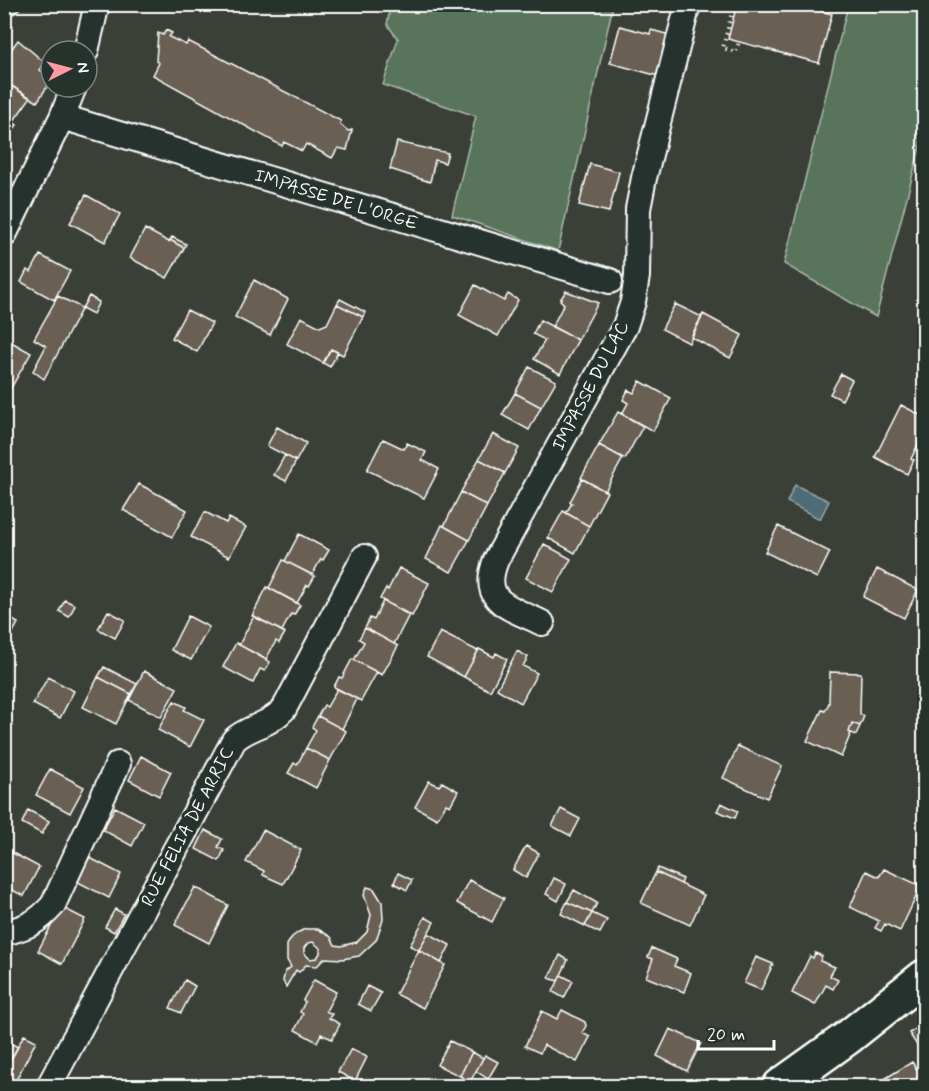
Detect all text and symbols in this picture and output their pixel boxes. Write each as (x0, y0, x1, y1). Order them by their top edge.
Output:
north arrow (39, 39, 99, 99)
text: N (71, 61, 93, 74)
street label: IMPASSE DE L'ORGE (251, 164, 421, 236)
street label: IMPASSE DU LAC (547, 317, 635, 455)
street label: RUE FELIA DE ARRIC (136, 743, 240, 911)
scale bar (698, 1013, 774, 1051)
text: 20 m (707, 1023, 745, 1047)

